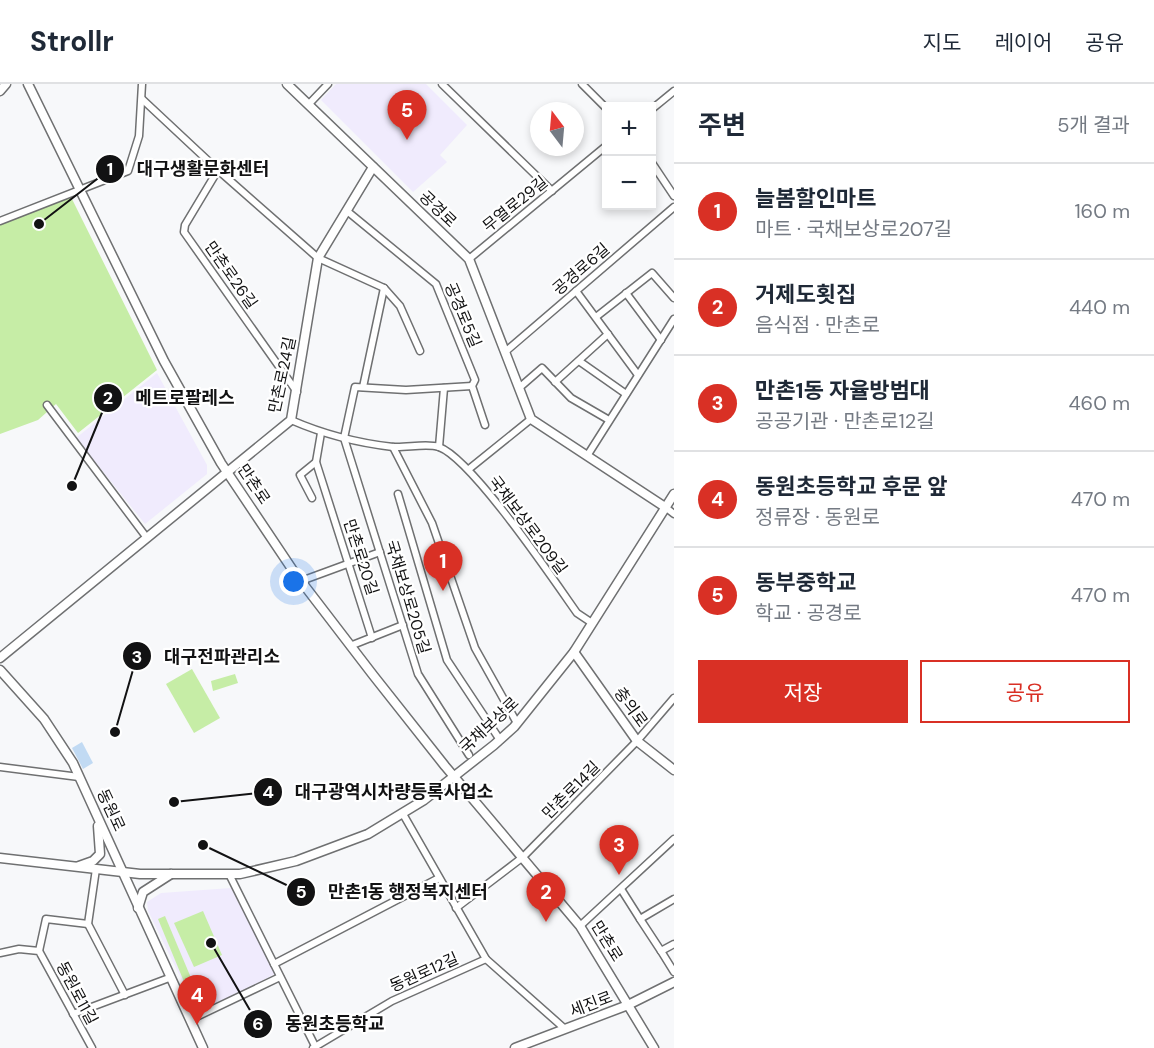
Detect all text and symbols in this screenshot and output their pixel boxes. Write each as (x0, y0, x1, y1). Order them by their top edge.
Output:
text: Strollr (30, 23, 114, 60)
text: 지도 (923, 29, 961, 57)
text: 레이어 (994, 29, 1052, 57)
text: 공유 (1085, 29, 1124, 57)
pin: 5 (388, 91, 426, 140)
north arrow (530, 102, 584, 156)
map controls (602, 102, 656, 210)
button: + (602, 102, 656, 156)
text: 주변 (698, 108, 746, 142)
text: 5개 결과 (1057, 112, 1130, 138)
callout: 대구생활문화센터 (95, 151, 282, 187)
button: − (602, 156, 656, 210)
text: 1 (107, 157, 113, 181)
text: 대구생활문화센터 (137, 157, 269, 181)
street label: 무열로29길 (478, 171, 552, 237)
text: 늘봄할인마트 (755, 184, 876, 213)
street label: 공경로 (415, 186, 461, 232)
text: 1 (714, 198, 721, 224)
text: 160 m (1074, 198, 1130, 224)
text: 마트 · 국채보상로207길 (755, 216, 952, 242)
street label: 만촌로26길 (200, 237, 262, 313)
street label: 공경로6길 (548, 238, 614, 300)
street label: 공경로5길 (440, 279, 486, 351)
text: 거제도횟집 (755, 280, 856, 309)
text: 2 (712, 294, 723, 320)
text: 440 m (1069, 294, 1130, 320)
text: 음식점 · 만촌로 (755, 312, 880, 338)
street label: 만촌로24길 (264, 335, 300, 415)
text: 만촌1동 자율방범대 (755, 376, 930, 405)
callout: 메트로팔레스 (93, 380, 247, 416)
text: 2 (103, 386, 113, 410)
text: 메트로팔레스 (135, 386, 235, 410)
text: 3 (711, 390, 724, 416)
text: 460 m (1068, 390, 1130, 416)
text: 공공기관 · 만촌로12길 (755, 408, 935, 434)
street label: 만촌로 (233, 460, 275, 508)
street label: 국채보상로209길 (484, 471, 572, 579)
text: 동원초등학교 후문 앞 (755, 472, 948, 501)
text: 4 (711, 486, 724, 512)
text: 470 m (1071, 486, 1130, 512)
text: 정류장 · 동원로 (755, 504, 880, 530)
street label: 만촌로20길 (339, 516, 383, 598)
street label: 국채보상로205길 (381, 537, 435, 657)
pin: 1 (424, 542, 462, 591)
your location (279, 567, 308, 596)
text: 동부중학교 (755, 568, 856, 597)
text: 5 (711, 582, 724, 608)
text: 470 m (1071, 582, 1130, 608)
text: 학교 · 공경로 (755, 600, 862, 626)
callout: 대구전파관리소 (122, 638, 292, 674)
text: 3 (132, 645, 142, 669)
text: 대구전파관리소 (164, 645, 280, 669)
button: 저장 (698, 660, 908, 723)
button: 공유 (920, 660, 1130, 723)
street label: 충의로 (610, 683, 653, 731)
street label: 국채보상로 (455, 692, 523, 758)
street label: 만촌로14길 (538, 757, 604, 823)
callout: 대구광역시차량등록사업소 (253, 774, 506, 810)
text: 4 (262, 780, 274, 804)
text: 대구광역시차량등록사업소 (295, 780, 493, 804)
street label: 동원로 (92, 786, 130, 835)
pin: 3 (600, 826, 638, 875)
pin: 2 (526, 872, 566, 922)
callout: 만촌1동 행정복지센터 (286, 874, 500, 910)
text: 5 (295, 880, 307, 904)
text: 만촌1동 행정복지센터 (328, 880, 488, 904)
street label: 만촌로 (586, 917, 628, 966)
street label: 동원로12길 (386, 948, 462, 996)
street label: 동원로11길 (52, 958, 102, 1028)
pin: 4 (178, 976, 216, 1025)
street label: 세진로 (567, 986, 616, 1022)
callout: 동원초등학교 (243, 1006, 397, 1042)
text: 6 (252, 1012, 264, 1036)
text: 동원초등학교 (285, 1012, 385, 1036)

